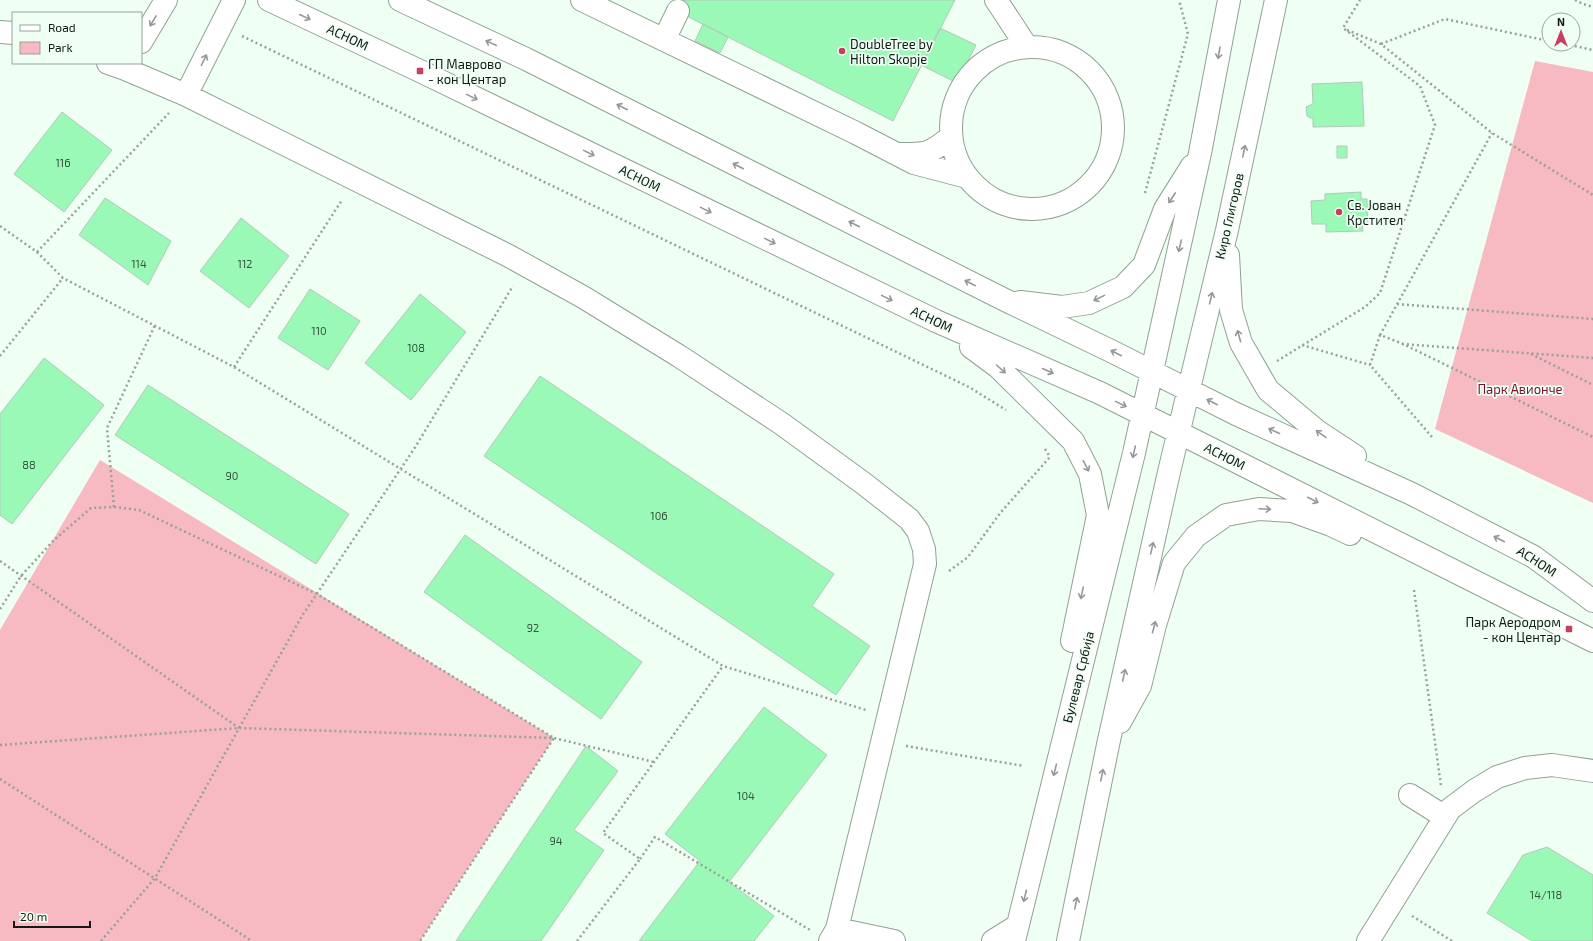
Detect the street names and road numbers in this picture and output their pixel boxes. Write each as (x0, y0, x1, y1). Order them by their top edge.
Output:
street label: АСНОМ (325, 20, 371, 54)
street label: АСНОМ (617, 161, 663, 195)
street label: Киро Глигоров (1211, 171, 1247, 261)
street label: АСНОМ (909, 302, 955, 336)
street label: АСНОМ (1202, 439, 1248, 473)
street label: АСНОМ (1514, 542, 1560, 580)
street label: Булевар Србија (1059, 630, 1097, 724)

